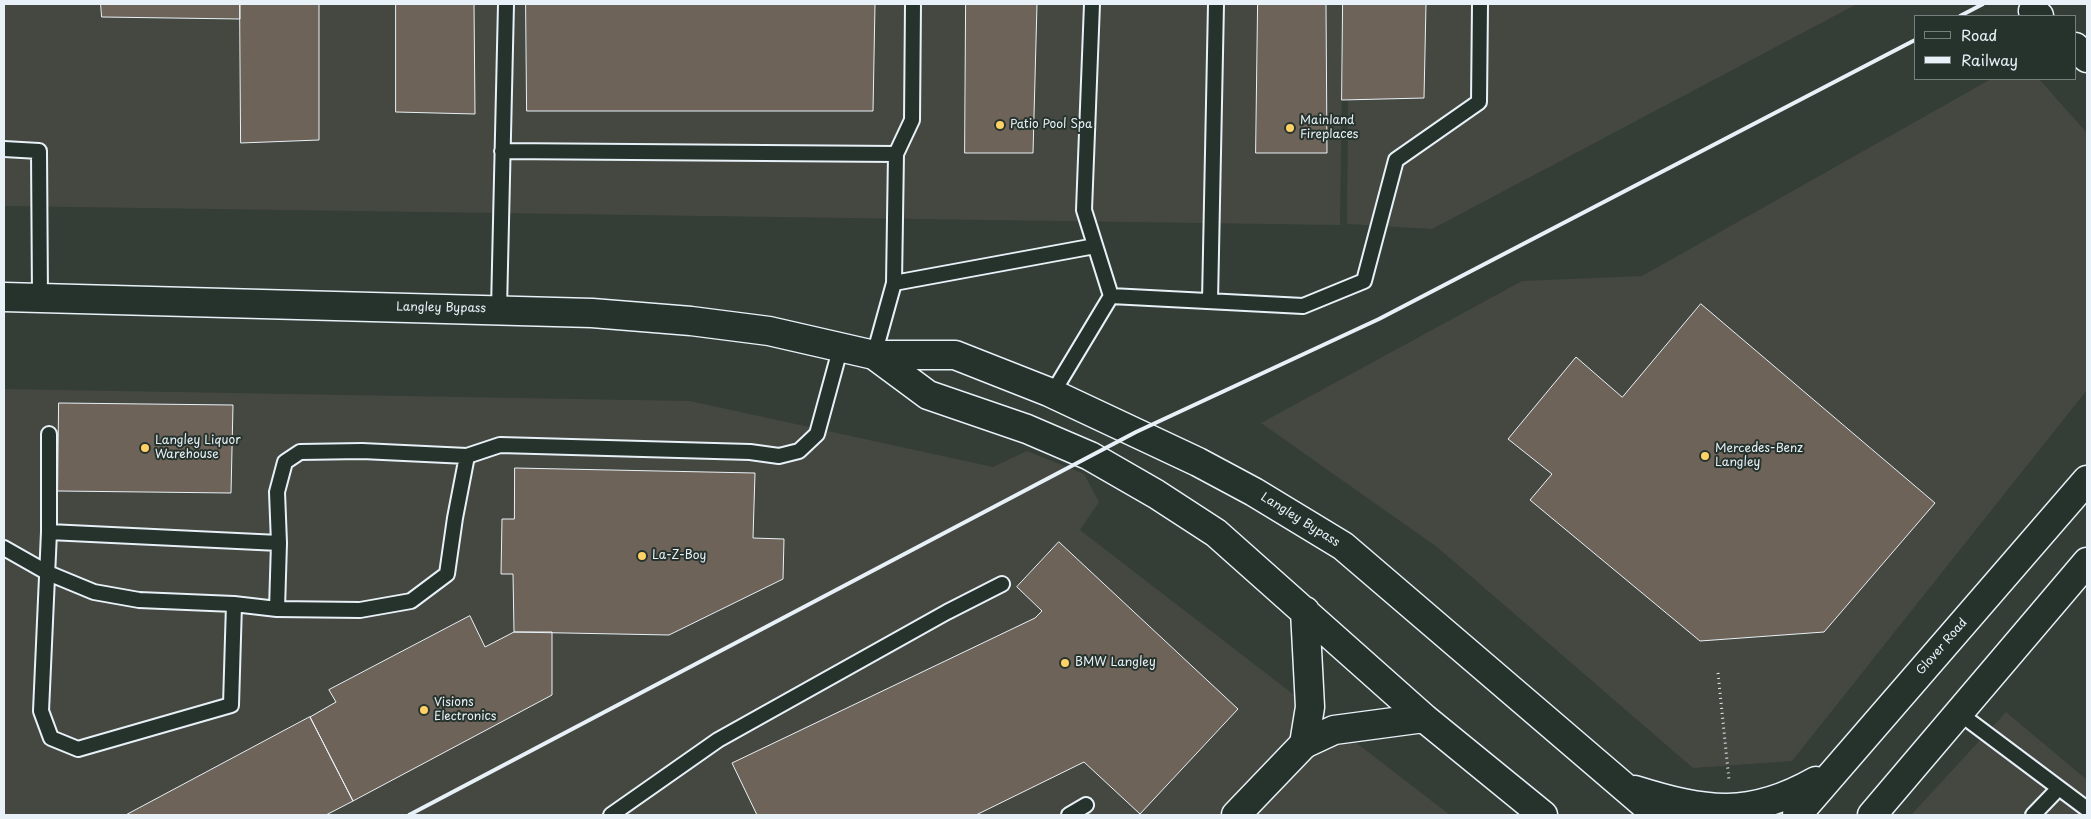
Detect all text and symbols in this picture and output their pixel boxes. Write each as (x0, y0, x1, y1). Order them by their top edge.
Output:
legend (1914, 15, 2076, 80)
text: Road (1961, 23, 1997, 46)
text: Railway (1961, 48, 2018, 71)
place label: Mainland Fireplaces (1300, 114, 1358, 142)
place label: Patio Pool Spa (1010, 118, 1092, 132)
marker: Patio Pool Spa (994, 119, 1006, 131)
marker: Mainland Fireplaces (1284, 122, 1296, 134)
street label: Langley Bypass (396, 300, 486, 316)
place label: Langley Liquor Warehouse (155, 434, 241, 462)
marker: Langley Liquor Warehouse (139, 442, 151, 454)
place label: Mercedes-Benz Langley (1715, 442, 1803, 470)
marker: Mercedes-Benz Langley (1699, 450, 1711, 462)
street label: Langley Bypass (1258, 490, 1342, 550)
place label: La-Z-Boy (652, 549, 706, 563)
marker: La-Z-Boy (636, 550, 648, 562)
street label: Glover Road (1914, 616, 1970, 678)
place label: BMW Langley (1075, 656, 1156, 670)
marker: BMW Langley (1059, 657, 1071, 669)
place label: Visions Electronics (434, 696, 497, 724)
marker: Visions Electronics (418, 704, 430, 716)

